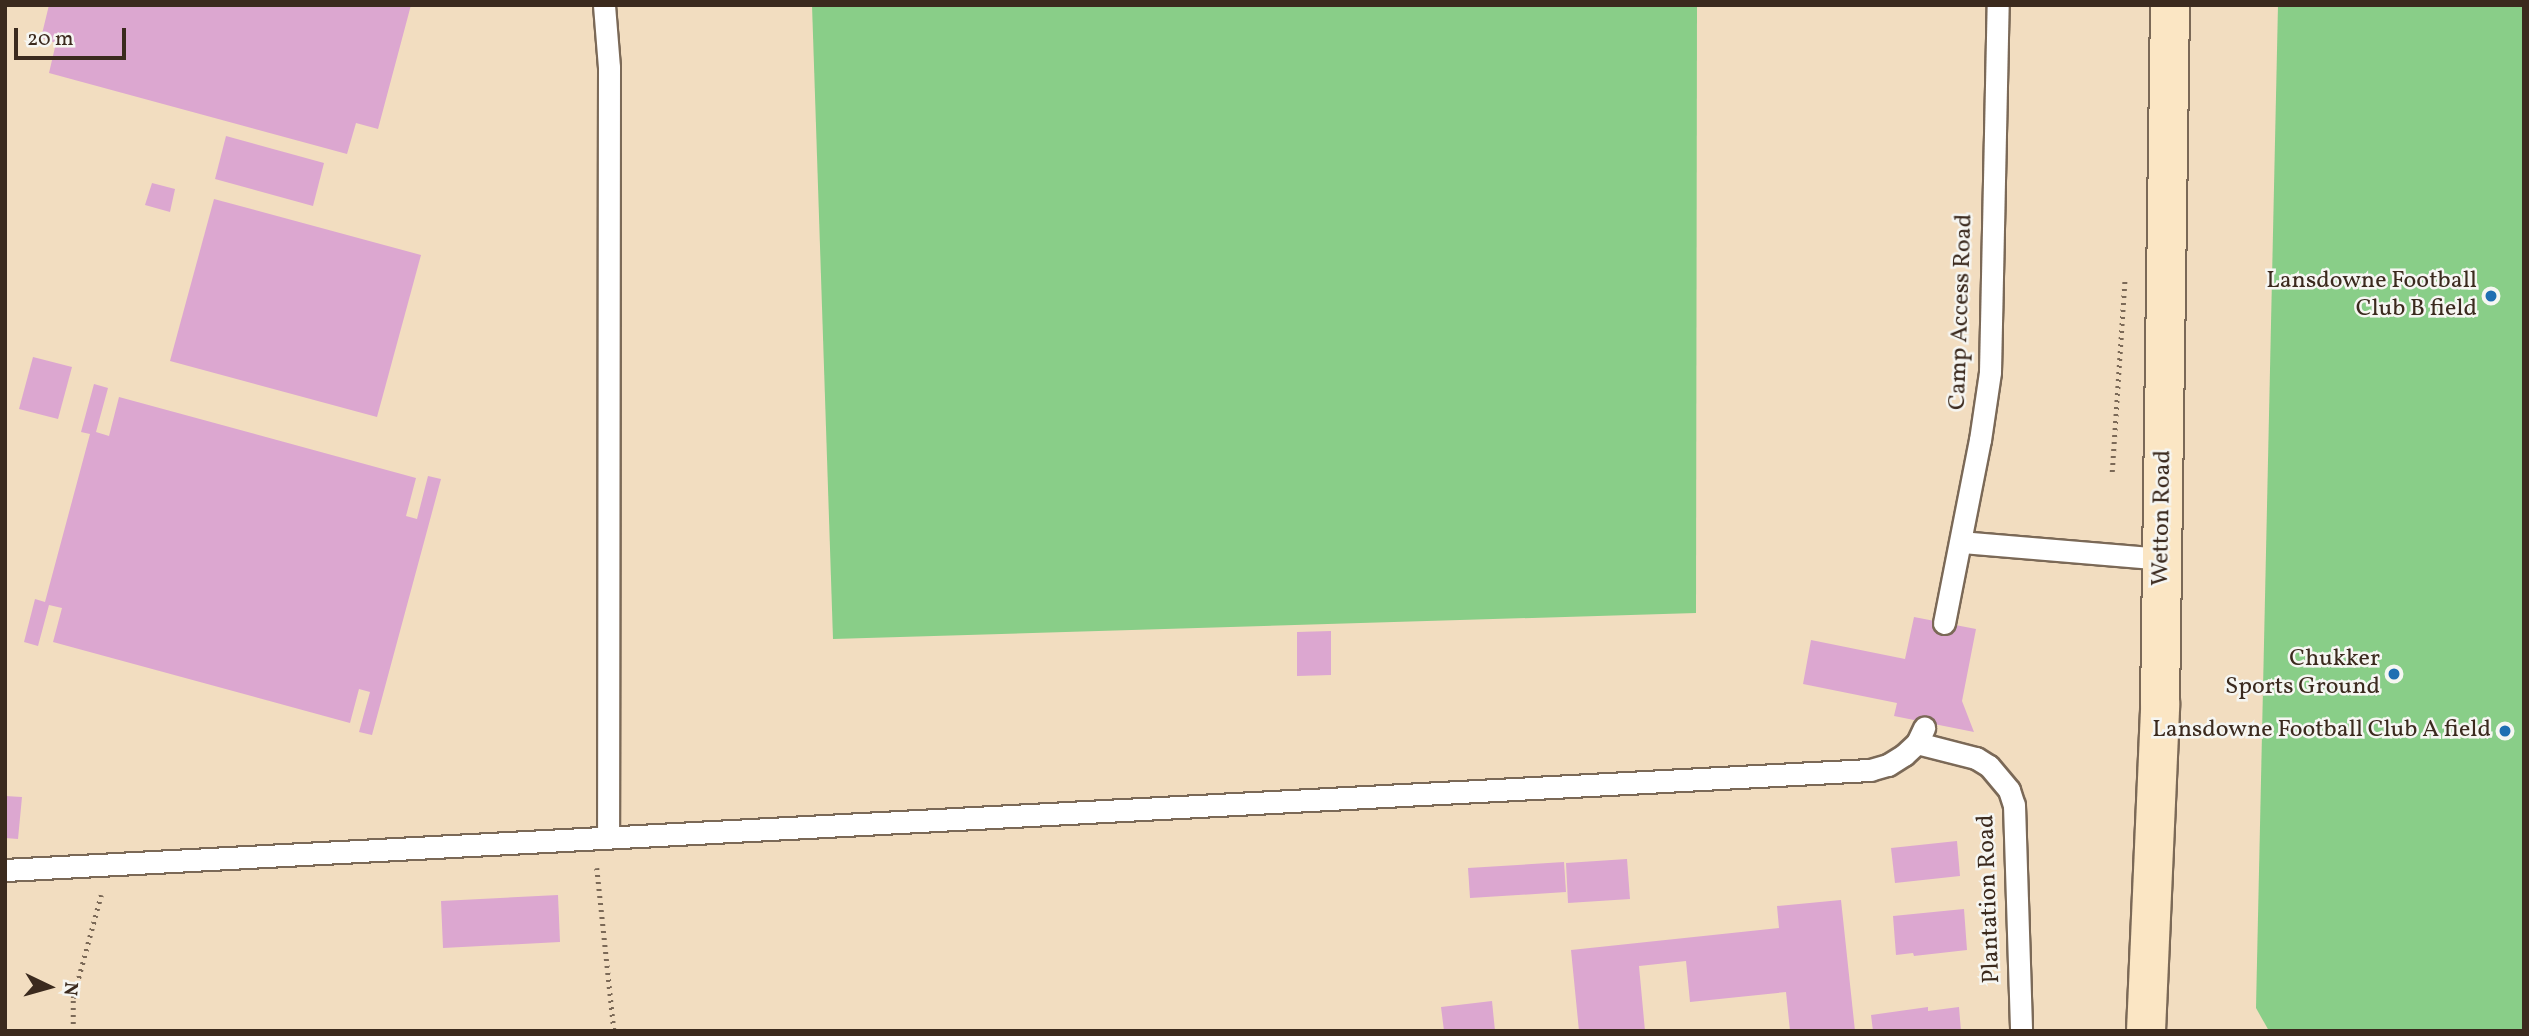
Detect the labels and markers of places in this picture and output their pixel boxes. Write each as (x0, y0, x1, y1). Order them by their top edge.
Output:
place label: Lansdowne Football Club B field (2266, 268, 2477, 324)
marker: Lansdowne Football Club B field (2483, 288, 2499, 304)
place label: Chukker Sports Ground (2225, 646, 2380, 702)
marker: Chukker Sports Ground (2386, 666, 2402, 682)
place label: Lansdowne Football Club A field (2152, 717, 2491, 745)
marker: Lansdowne Football Club A field (2497, 723, 2513, 739)

